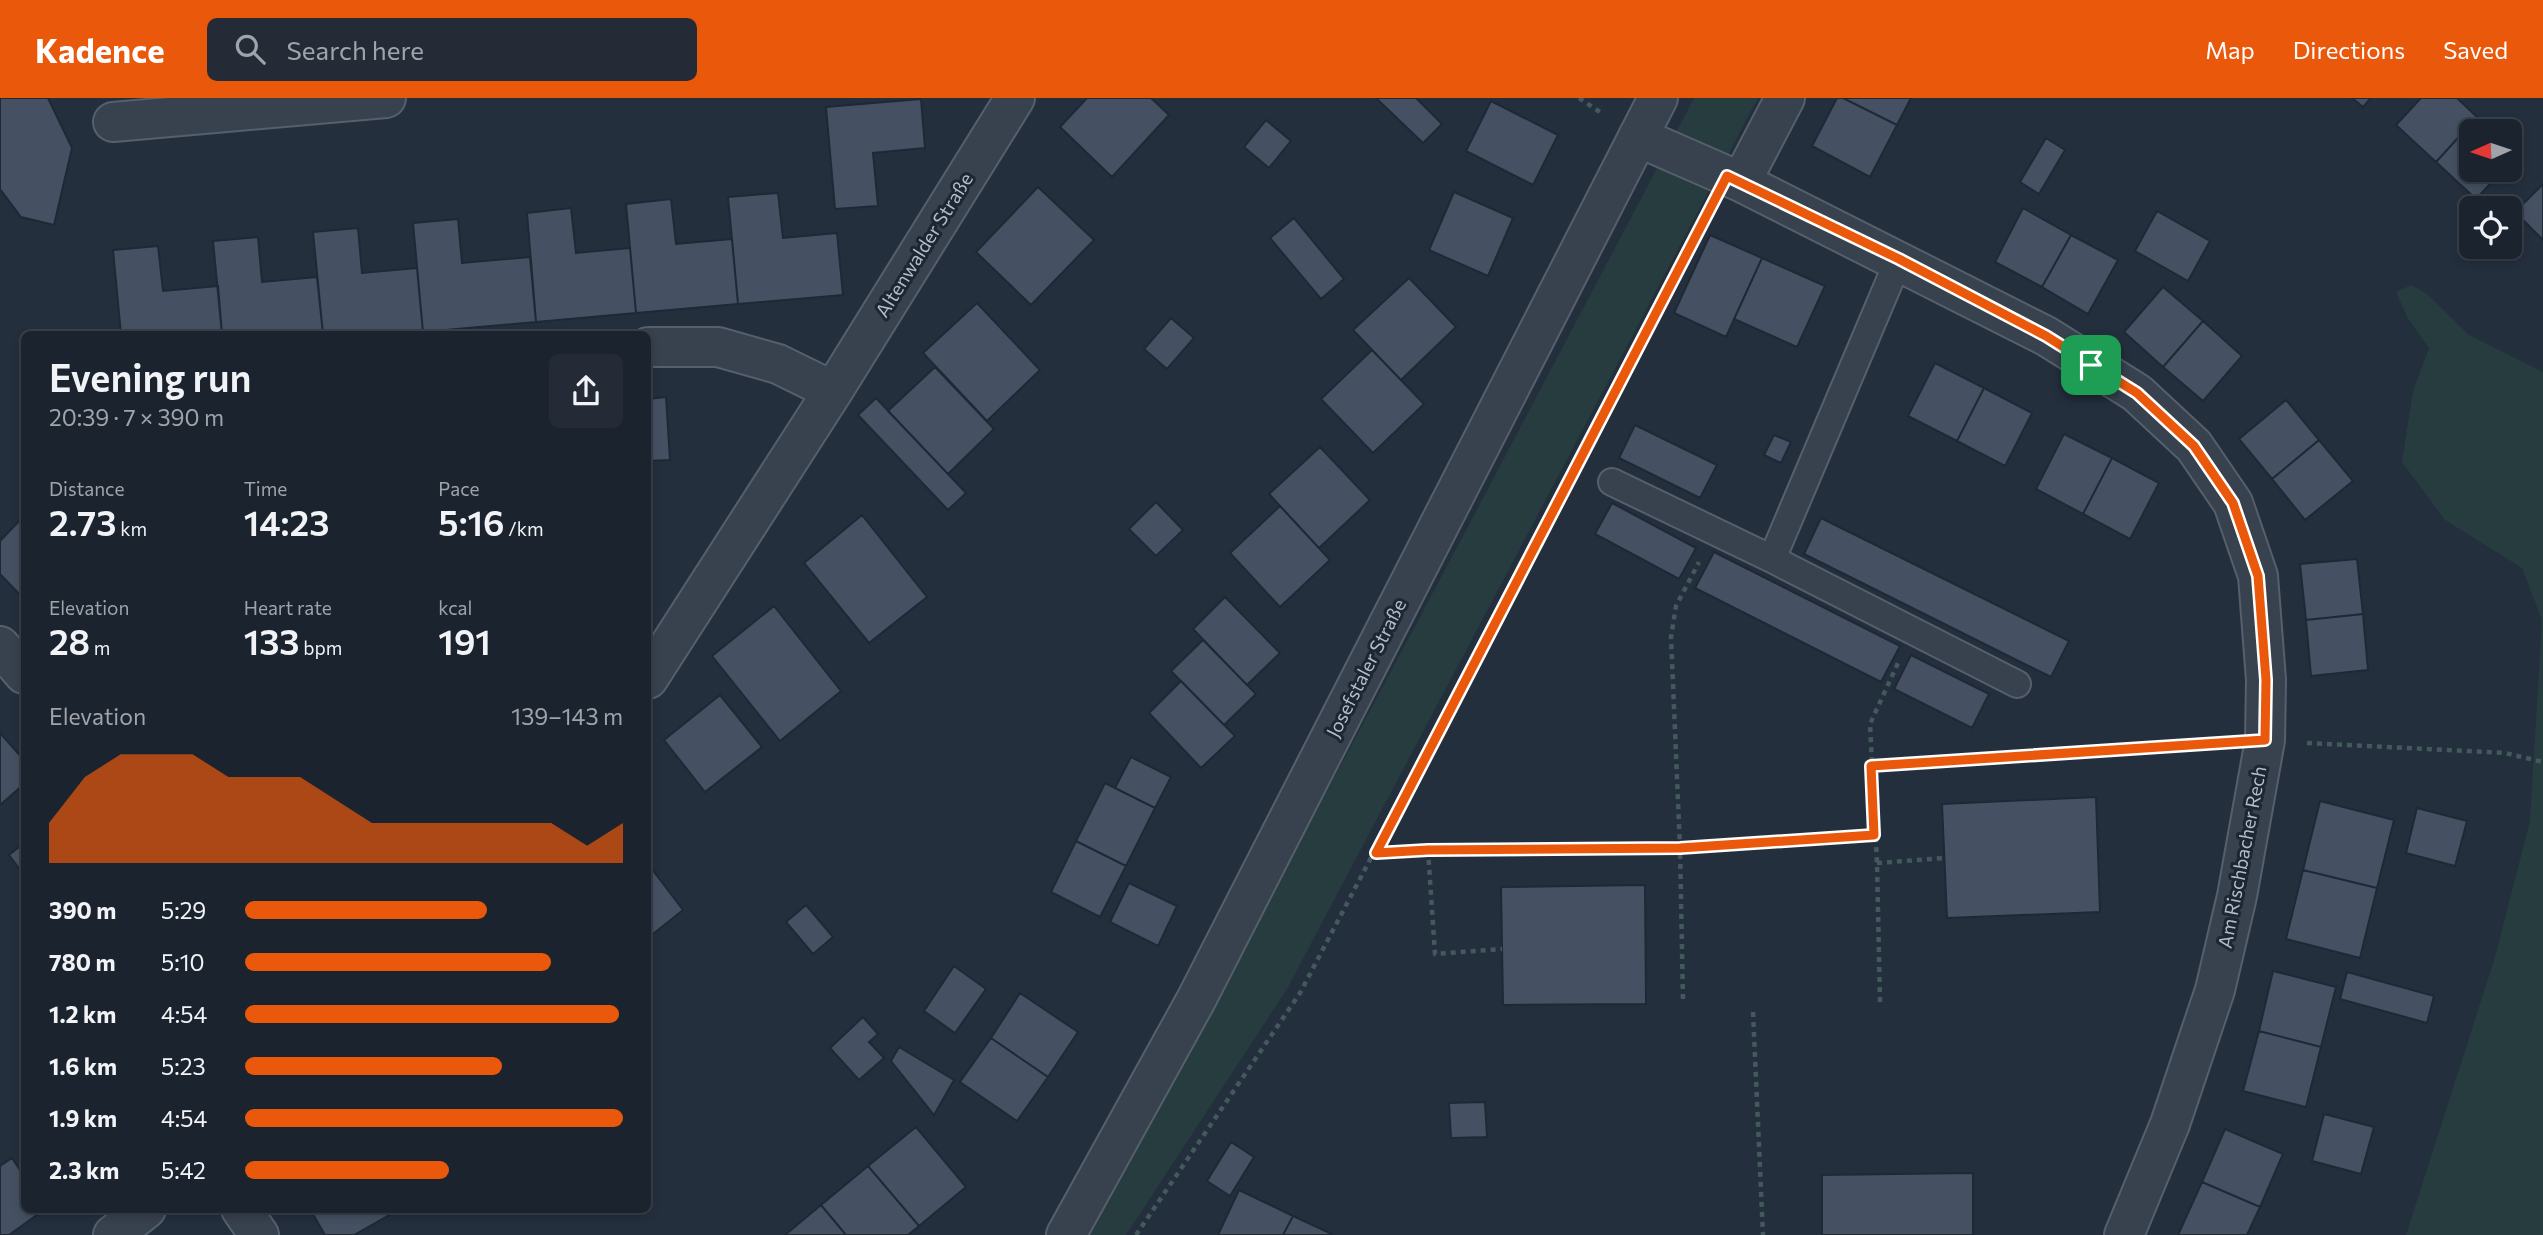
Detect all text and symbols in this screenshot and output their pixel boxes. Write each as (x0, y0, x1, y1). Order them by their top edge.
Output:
search box (207, 18, 697, 81)
text: Kadence (35, 29, 165, 70)
icon: search (231, 30, 269, 68)
text: Search here (287, 34, 424, 65)
text: Map (2205, 35, 2255, 64)
text: Directions (2293, 35, 2405, 64)
text: Saved (2443, 35, 2508, 64)
north arrow (2459, 119, 2522, 182)
map controls (2459, 119, 2522, 259)
street label: Altenwalder Straße (870, 168, 977, 321)
button: locate (2459, 196, 2522, 259)
pin (2061, 335, 2121, 395)
icon: arrive (2072, 346, 2110, 384)
text: Evening run (49, 353, 252, 400)
button: share (549, 354, 623, 428)
text: 20:39 · 7 × 390 m (49, 403, 224, 431)
text: Distance (49, 477, 125, 500)
text: Time (244, 477, 287, 500)
text: Pace (438, 477, 480, 500)
text: 2.73 (49, 500, 117, 543)
text: 14:23 (244, 500, 329, 543)
text: 5:16 (438, 500, 505, 543)
text: km (117, 517, 147, 540)
text: /km (505, 517, 544, 540)
street label: Josefstaler Straße (1321, 595, 1410, 741)
text: Elevation (49, 596, 129, 619)
text: Heart rate (244, 596, 332, 619)
text: kcal (438, 596, 472, 619)
text: 28 (49, 619, 90, 662)
text: 133 (244, 619, 300, 662)
text: 191 (438, 619, 491, 662)
text: m (90, 636, 110, 659)
text: bpm (300, 636, 342, 659)
text: Elevation (49, 702, 146, 730)
text: 139–143 m (511, 702, 623, 730)
street label: Am Rischbacher Rech (2213, 764, 2270, 950)
text: 390 m (49, 896, 116, 924)
text: 5:29 (161, 896, 206, 924)
text: 780 m (49, 948, 115, 976)
text: 5:10 (161, 948, 204, 976)
text: 1.2 km (49, 1000, 116, 1028)
text: 4:54 (161, 1000, 207, 1028)
text: 1.6 km (49, 1052, 117, 1080)
text: 5:23 (161, 1052, 206, 1080)
text: 1.9 km (49, 1104, 117, 1132)
text: 4:54 (161, 1104, 207, 1132)
text: 2.3 km (49, 1156, 119, 1184)
text: 5:42 (161, 1156, 206, 1184)

